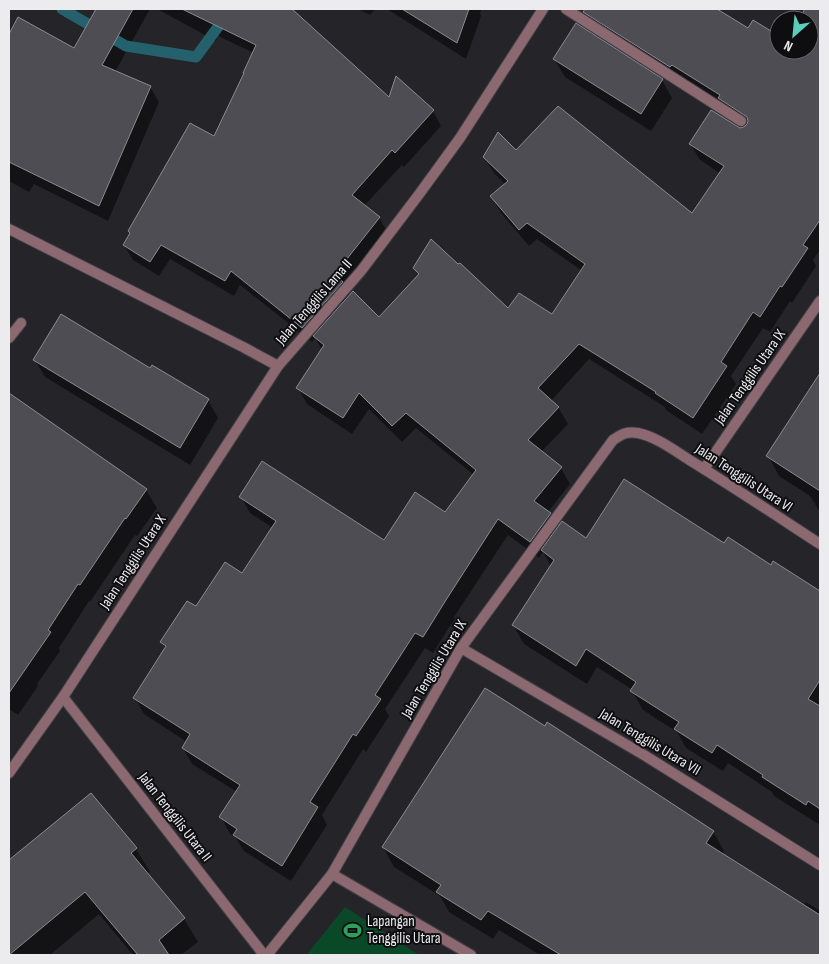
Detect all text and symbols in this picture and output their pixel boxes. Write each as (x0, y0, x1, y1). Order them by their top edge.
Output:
north arrow (769, 10, 819, 60)
text: N (781, 37, 796, 55)
street label: Jalan Tenggilis Lama II (271, 255, 356, 350)
street label: Jalan Tenggilis Utara IX (710, 325, 790, 429)
street label: Jalan Tenggilis Utara VI (691, 439, 796, 516)
street label: Jalan Tenggilis Utara X (95, 511, 171, 613)
street label: Jalan Tenggilis Utara IX (397, 616, 471, 723)
street label: Jalan Tenggilis Utara VII (595, 704, 704, 780)
street label: Jalan Tenggilis Utara II (134, 768, 216, 865)
place label: Lapangan Tenggilis Utara (367, 912, 441, 948)
sports icon: Lapangan Tenggilis Utara (343, 920, 363, 940)

